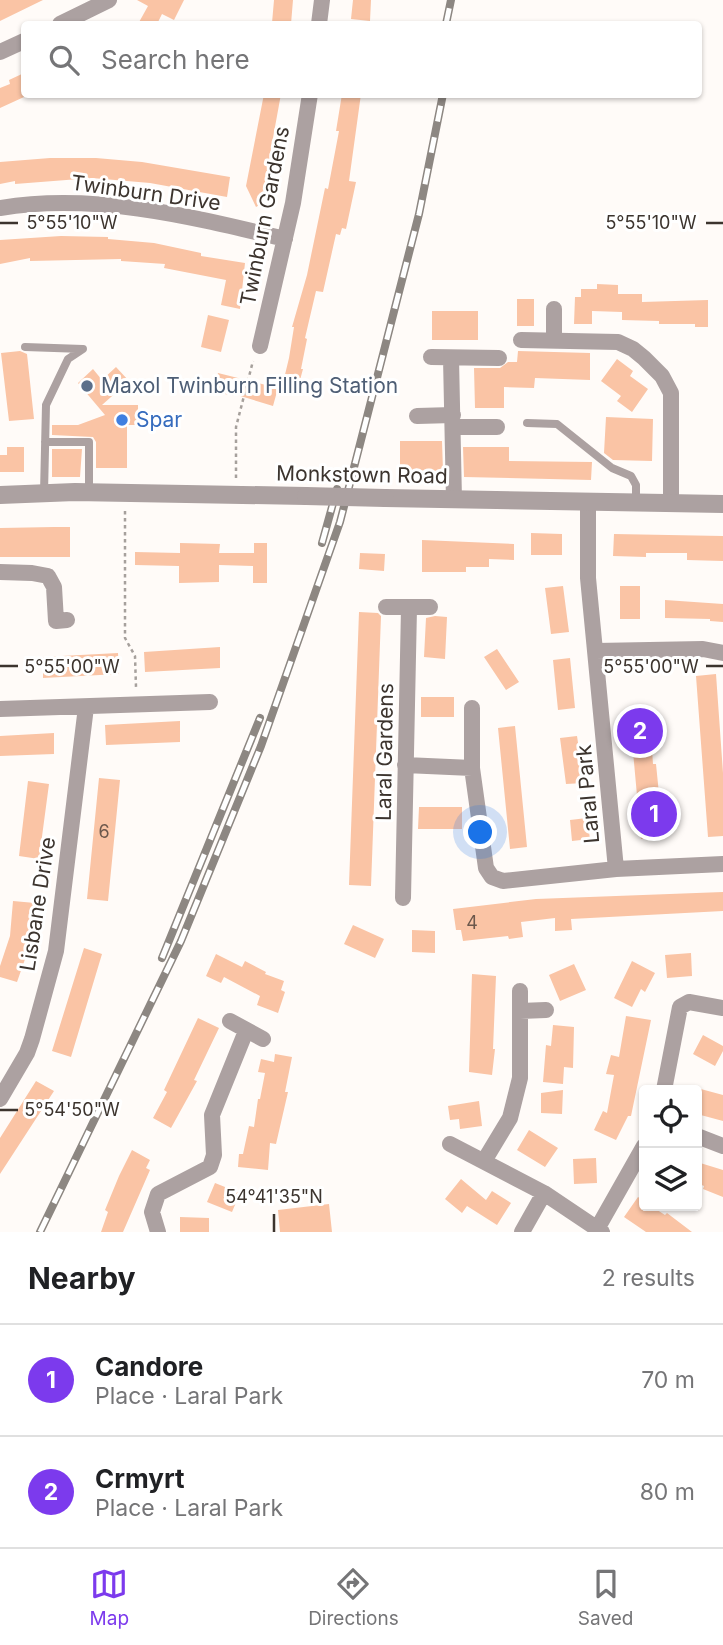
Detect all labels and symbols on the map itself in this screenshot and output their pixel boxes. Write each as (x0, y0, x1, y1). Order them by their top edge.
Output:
street label: Twinburn Gardens (235, 124, 294, 308)
street label: Twinburn Drive (70, 170, 223, 215)
text: 5°55'10"W (26, 212, 118, 233)
text: 5°55'10"W (605, 212, 697, 233)
place label: Maxol Twinburn Filling Station (101, 373, 398, 398)
marker: Maxol Twinburn Filling Station (79, 378, 95, 394)
place label: Spar (136, 407, 182, 432)
marker: Spar (114, 412, 130, 428)
street label: Monkstown Road (276, 461, 448, 488)
text: 5°55'00"W (24, 656, 120, 677)
text: 5°55'00"W (603, 656, 699, 677)
street label: Laral Gardens (371, 683, 398, 821)
pin: 2 (617, 705, 663, 757)
street label: Laral Park (571, 743, 604, 845)
pin: 1 (631, 788, 677, 840)
your location (463, 815, 497, 849)
house number: 6 (98, 821, 110, 842)
street label: Lisbane Drive (15, 835, 60, 973)
house number: 4 (466, 912, 478, 933)
text: 5°54'50"W (24, 1099, 120, 1120)
text: 54°41'35"N (225, 1186, 323, 1207)

